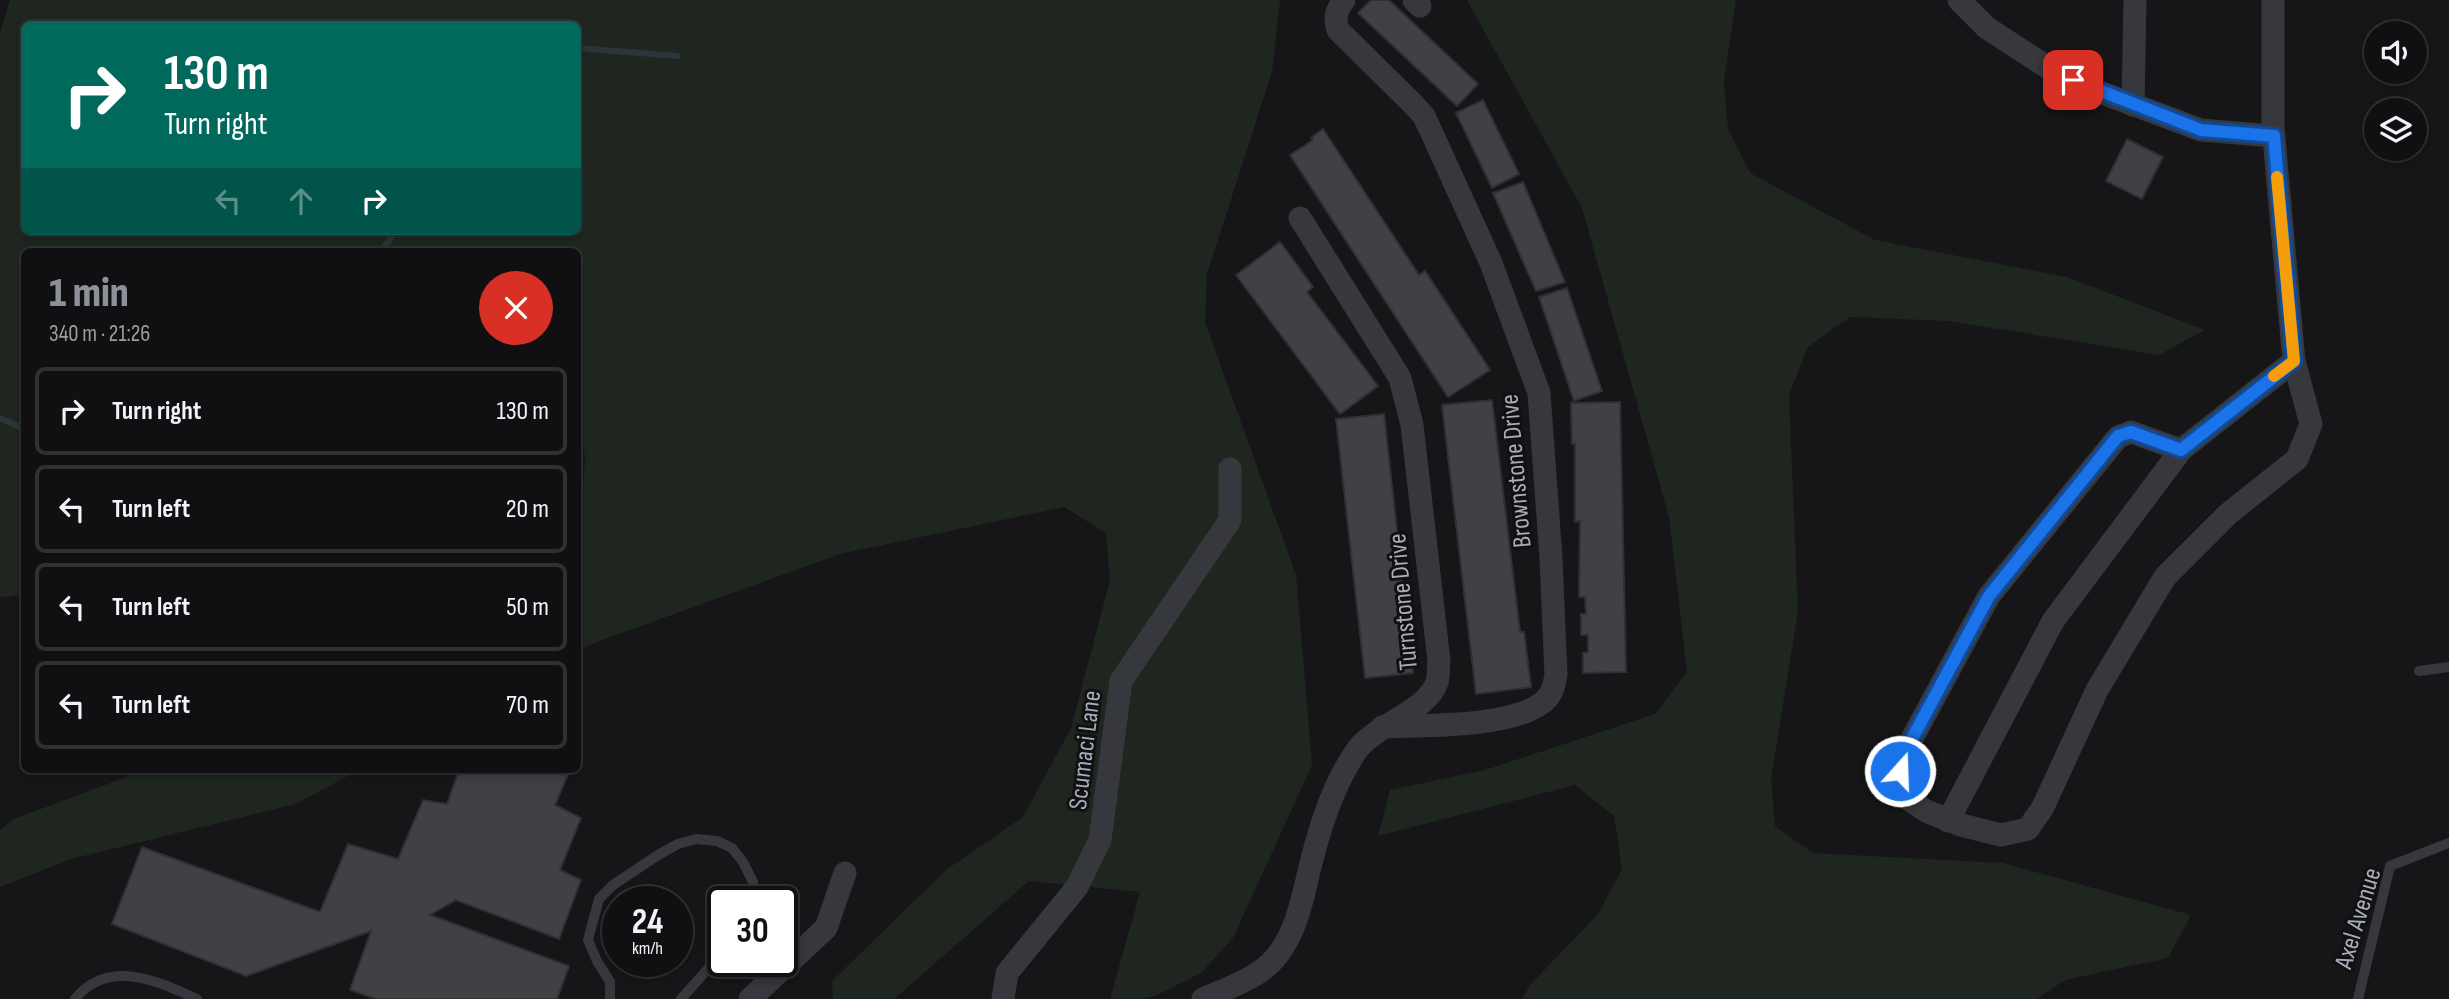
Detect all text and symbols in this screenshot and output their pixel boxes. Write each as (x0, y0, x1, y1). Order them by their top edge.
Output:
map controls (2364, 21, 2427, 161)
button: sound (2364, 21, 2427, 84)
text: 130 m (164, 45, 269, 104)
icon: right (49, 49, 140, 140)
pin (2043, 50, 2103, 110)
icon: arrive (2054, 61, 2092, 99)
button: layers (2364, 98, 2427, 161)
text: Turn right (164, 105, 268, 144)
icon: left (209, 182, 247, 220)
icon: ahead (282, 182, 320, 220)
icon: right (355, 182, 393, 220)
text: 1 min (49, 268, 129, 319)
button: close (479, 271, 553, 345)
text: 340 m · 21:26 (49, 320, 150, 348)
icon: right (53, 392, 91, 430)
street label: Brownstone Drive (1494, 393, 1539, 549)
text: Turn right (112, 396, 201, 427)
text: 130 m (497, 396, 549, 427)
icon: left (53, 490, 91, 528)
text: Turn left (112, 494, 190, 525)
text: 20 m (506, 494, 549, 525)
street label: Turnstone Drive (1382, 532, 1425, 672)
icon: left (53, 588, 91, 626)
text: Turn left (112, 592, 190, 623)
text: 50 m (506, 592, 549, 623)
icon: left (53, 686, 91, 724)
street label: Scumaci Lane (1063, 689, 1108, 811)
text: Turn left (112, 690, 190, 721)
text: 70 m (506, 690, 549, 721)
position arrow (1863, 734, 1937, 808)
street label: Axel Avenue (2328, 864, 2388, 974)
speed limit sign: 30 (707, 886, 798, 977)
text: 24 (632, 901, 663, 944)
text: km/h (632, 938, 663, 959)

